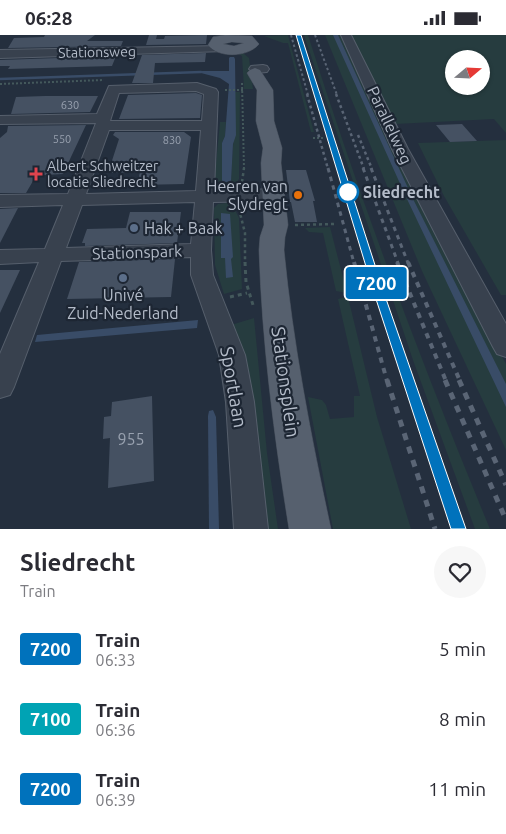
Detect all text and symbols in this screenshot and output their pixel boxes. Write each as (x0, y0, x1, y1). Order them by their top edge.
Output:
text: 06:28 (25, 7, 73, 29)
street label: Stationsweg (58, 43, 136, 61)
north arrow (445, 50, 490, 95)
map controls (445, 50, 490, 95)
street label: Parallelweg (364, 83, 416, 167)
house number: 630 (61, 99, 79, 111)
house number: 550 (53, 133, 71, 145)
house number: 830 (163, 134, 181, 146)
place label: Albert Schweitzer locatie Sliedrecht (47, 158, 159, 190)
marker: Albert Schweitzer locatie Sliedrecht (29, 167, 43, 181)
place label: Heeren van Slydregt (206, 177, 289, 213)
marker: Sliedrecht (337, 181, 359, 203)
place label: Sliedrecht (363, 183, 440, 201)
marker: Heeren van Slydregt (292, 189, 304, 201)
place label: Hak + Baak (144, 219, 223, 237)
marker: Hak + Baak (128, 222, 140, 234)
street label: Stationspark (92, 241, 182, 263)
line badge: 7200 (341, 267, 411, 299)
marker: Univé Zuid-Nederland (117, 272, 129, 284)
text: 7200 (356, 273, 396, 293)
place label: Univé Zuid-Nederland (67, 286, 179, 322)
street label: Stationsplein (267, 325, 305, 439)
street label: Sportlaan (216, 345, 252, 429)
house number: 955 (117, 430, 145, 448)
button: heart (434, 546, 486, 598)
text: Sliedrecht (20, 549, 135, 576)
text: Train (20, 582, 56, 600)
text: Train (96, 629, 140, 651)
text: 5 min (439, 638, 486, 660)
text: 7200 (30, 639, 71, 659)
text: 06:33 (96, 651, 136, 669)
text: Train (96, 699, 140, 721)
text: 8 min (439, 708, 486, 730)
text: 7100 (30, 709, 71, 729)
text: 06:36 (96, 721, 136, 739)
text: Train (96, 769, 140, 791)
text: 11 min (428, 778, 486, 800)
text: 7200 (30, 779, 71, 799)
text: 06:39 (96, 791, 136, 809)

